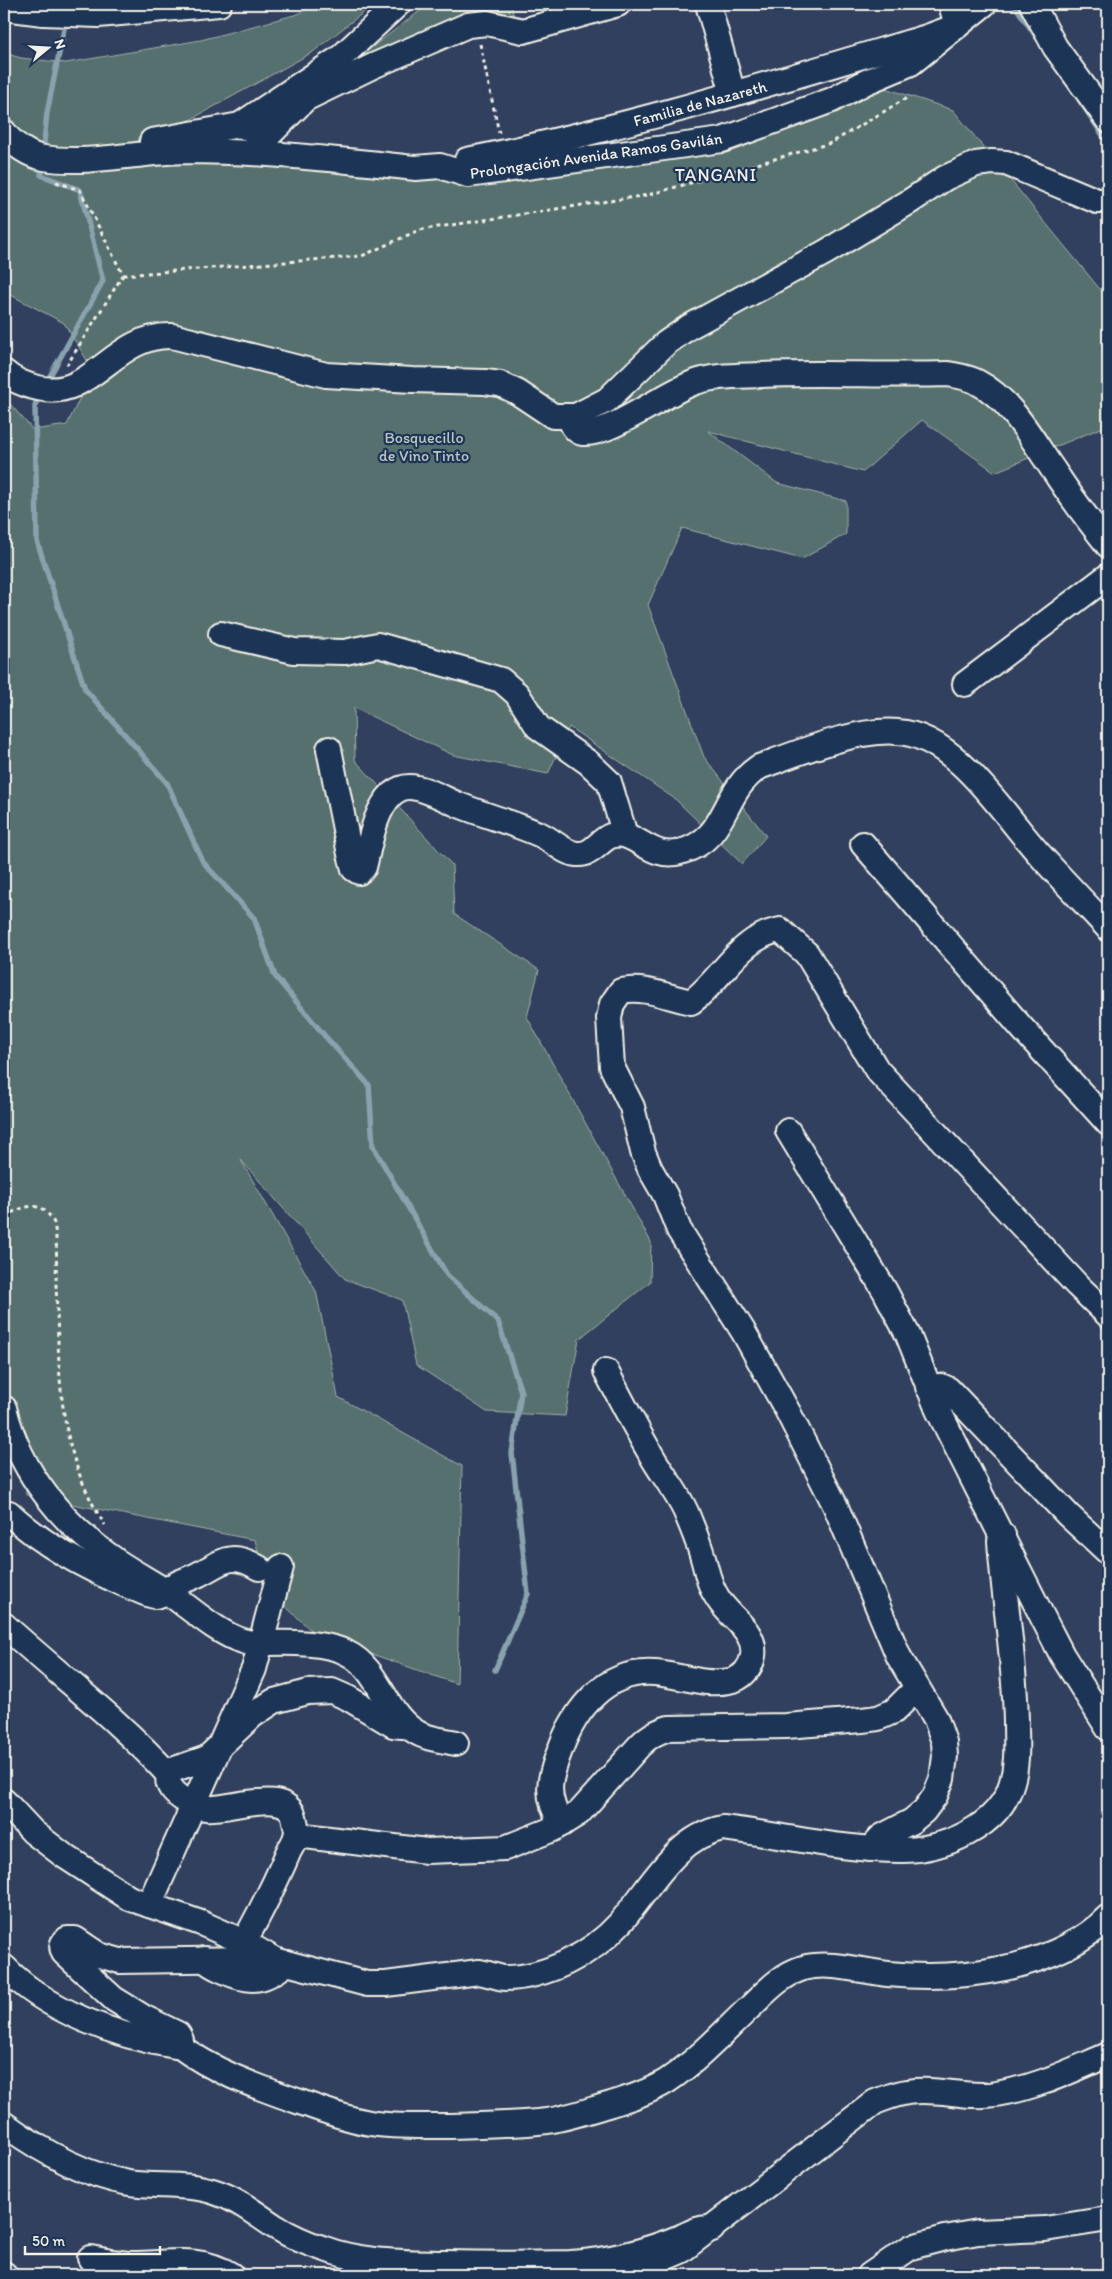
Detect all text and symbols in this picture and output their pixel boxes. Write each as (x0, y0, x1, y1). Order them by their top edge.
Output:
north arrow (22, 22, 72, 72)
text: N (50, 37, 69, 51)
street label: Familia de Nazareth (631, 76, 769, 130)
street label: Prolongación Avenida Ramos Gavilán (469, 128, 724, 183)
district label: TANGANI (675, 164, 757, 186)
park label: Bosquecillo de Vino Tinto (379, 428, 469, 465)
scale bar (25, 2224, 160, 2256)
text: 50 m (32, 2232, 65, 2250)

